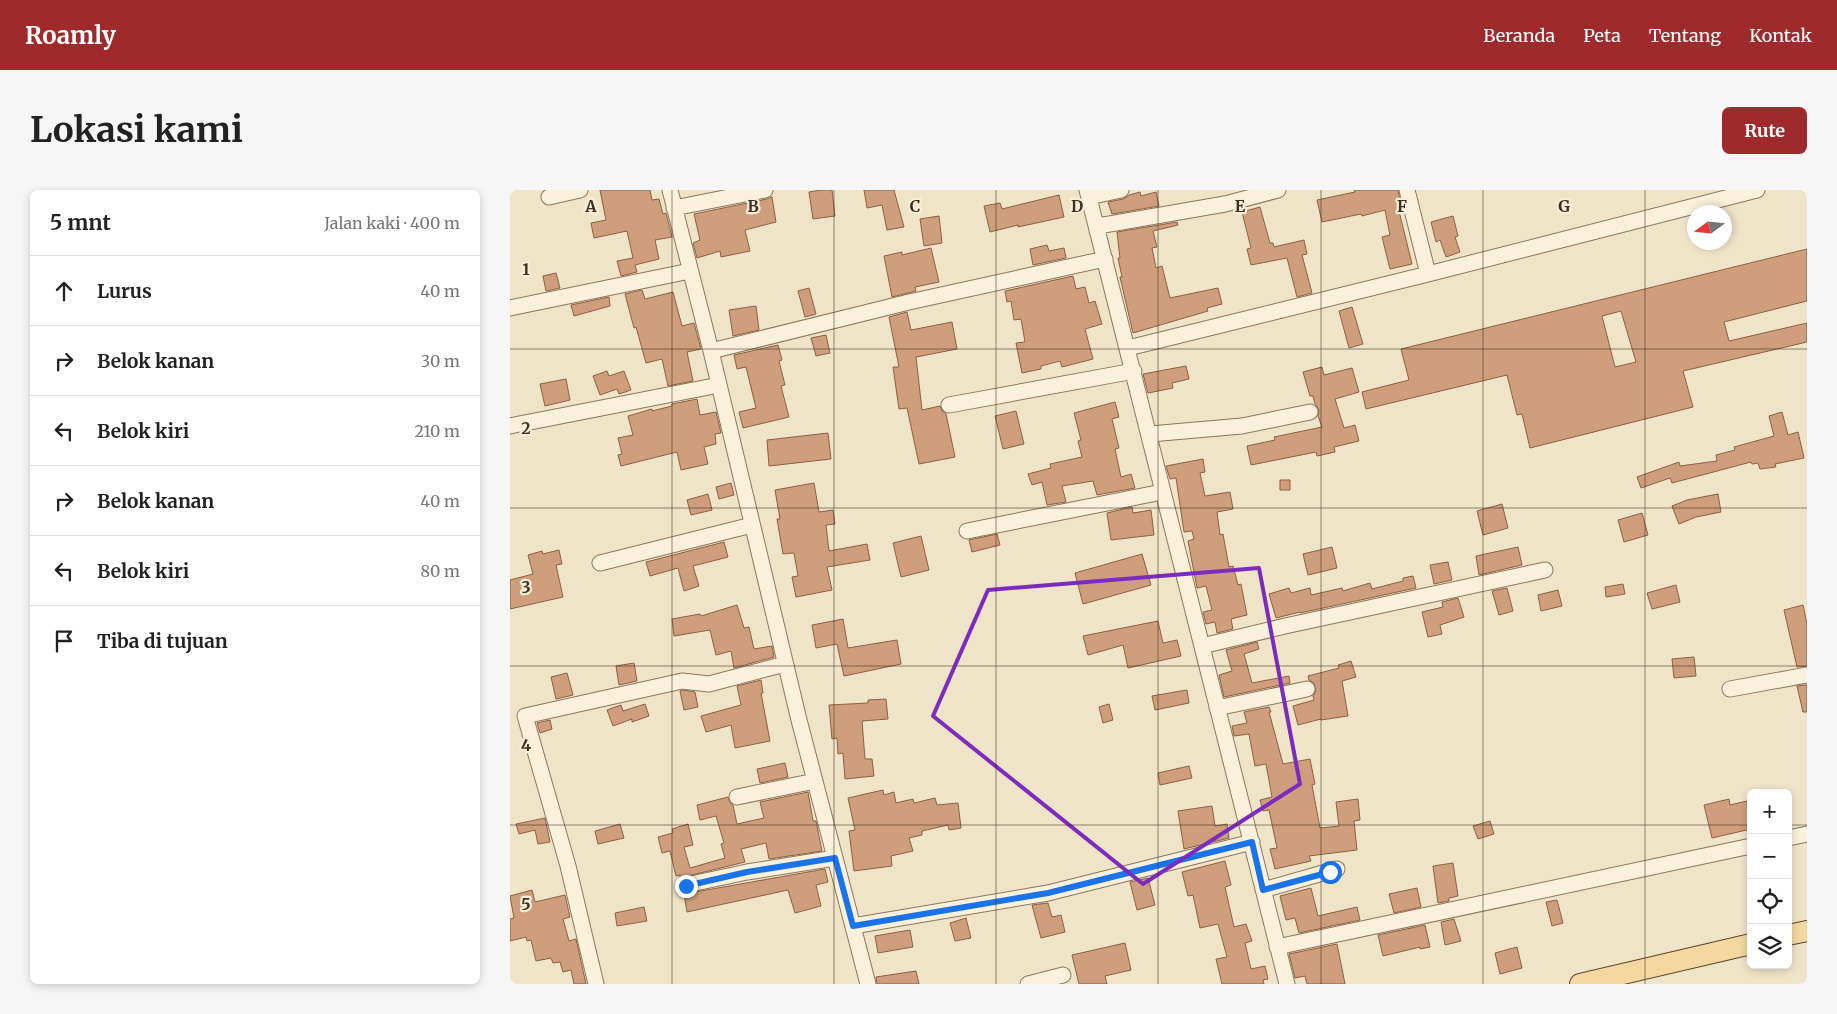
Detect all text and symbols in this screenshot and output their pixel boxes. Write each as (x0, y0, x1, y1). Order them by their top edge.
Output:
text: Roamly (25, 20, 116, 51)
text: Beranda (1483, 24, 1555, 47)
text: Peta (1583, 24, 1621, 47)
text: Tentang (1649, 24, 1721, 47)
text: Kontak (1749, 24, 1812, 47)
button: Rute (1722, 107, 1807, 154)
text: Lokasi kami (30, 108, 243, 152)
text: A (584, 196, 597, 216)
text: B (747, 196, 759, 216)
text: C (910, 196, 920, 216)
text: D (1071, 196, 1083, 216)
text: E (1235, 196, 1246, 216)
text: F (1397, 196, 1407, 216)
text: G (1558, 196, 1570, 216)
north arrow (1687, 205, 1732, 250)
text: 5 mnt (50, 209, 111, 236)
text: Jalan kaki · 400 m (324, 213, 460, 233)
text: 1 (522, 259, 530, 279)
icon: ahead (50, 277, 78, 305)
text: Lurus (97, 279, 152, 303)
text: 40 m (420, 281, 460, 301)
icon: right (50, 347, 78, 375)
text: Belok kanan (97, 349, 214, 373)
text: 30 m (421, 351, 460, 371)
icon: left (50, 417, 78, 445)
text: 2 (521, 418, 531, 438)
text: Belok kiri (97, 419, 189, 443)
text: 210 m (415, 421, 460, 441)
icon: right (50, 487, 78, 515)
text: Belok kanan (97, 489, 214, 513)
text: 40 m (420, 491, 460, 511)
icon: left (50, 557, 78, 585)
text: Belok kiri (97, 559, 189, 583)
text: 80 m (421, 561, 460, 581)
text: 3 (521, 577, 531, 597)
icon: arrive (50, 627, 78, 655)
text: Tiba di tujuan (97, 629, 228, 653)
text: 4 (521, 735, 531, 755)
map controls (1747, 789, 1792, 969)
button: + (1747, 789, 1792, 834)
button: − (1747, 834, 1792, 879)
route start (1319, 861, 1342, 884)
route end (675, 875, 698, 898)
button: locate (1747, 879, 1792, 924)
text: 5 (521, 894, 531, 914)
button: layers (1747, 924, 1792, 969)

